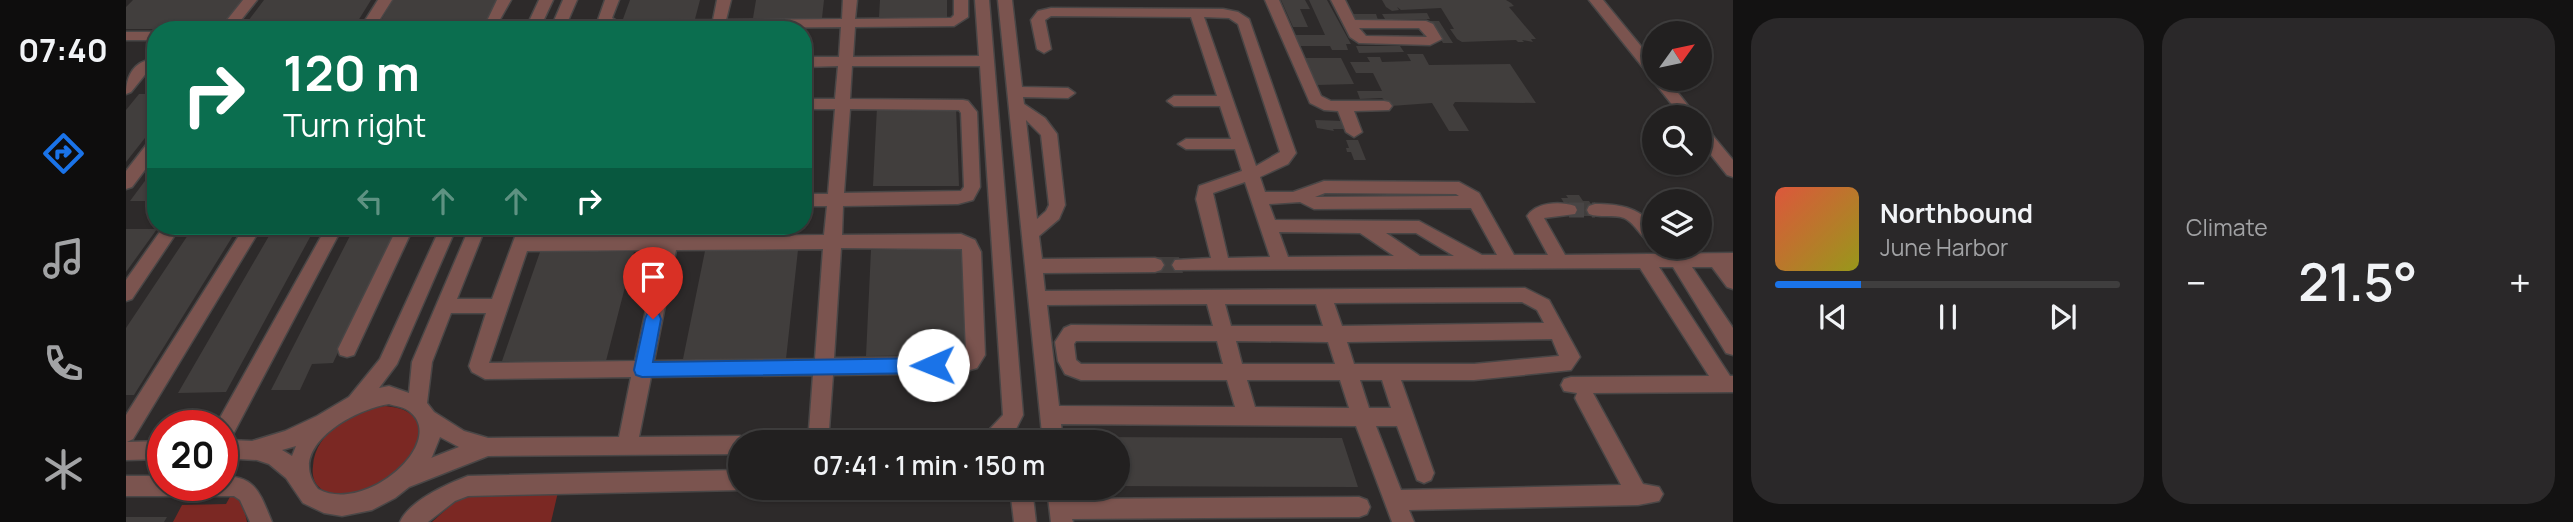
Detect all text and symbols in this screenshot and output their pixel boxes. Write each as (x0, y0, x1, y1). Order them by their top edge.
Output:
north arrow (1642, 21, 1712, 91)
map controls (1642, 21, 1712, 259)
text: 07:40 (18, 28, 108, 72)
text: 120 m (283, 39, 420, 106)
icon: right (168, 49, 259, 140)
text: Turn right (283, 103, 426, 147)
button: search (1642, 105, 1712, 175)
icon: directions (39, 129, 88, 178)
icon: left (351, 182, 389, 220)
icon: ahead (424, 182, 462, 220)
icon: ahead (497, 182, 535, 220)
icon: right (570, 182, 608, 220)
button: layers (1642, 189, 1712, 259)
text: Northbound (1880, 195, 2033, 231)
text: Climate (2186, 211, 2268, 243)
text: June Harbor (1880, 231, 2008, 263)
icon: music (39, 234, 88, 283)
text: 21.5° (2298, 246, 2417, 317)
pin (623, 247, 683, 319)
text: − (2186, 256, 2207, 308)
text: + (2509, 256, 2531, 308)
icon: arrive (634, 258, 672, 296)
icon: previous (1814, 298, 1852, 336)
icon: pause (1929, 298, 1967, 336)
icon: next (2044, 298, 2082, 336)
position arrow (896, 328, 970, 402)
icon: phone (39, 339, 88, 388)
speed limit sign: 20 (147, 410, 238, 501)
icon: climate (39, 445, 88, 494)
text: 07:41 · 1 min · 150 m (813, 447, 1045, 483)

